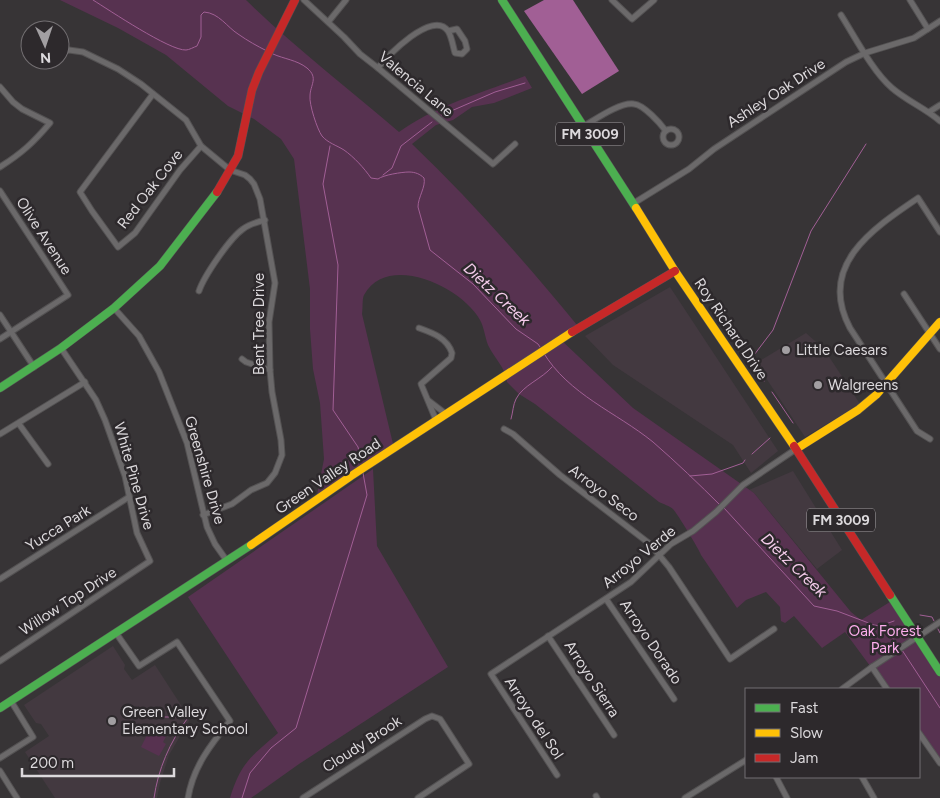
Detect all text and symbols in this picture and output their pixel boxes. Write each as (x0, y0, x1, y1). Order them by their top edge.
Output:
north arrow (20, 20, 70, 70)
street label: Valencia Lane (375, 47, 457, 121)
text: N (40, 49, 52, 66)
street label: Ashley Oak Drive (724, 55, 828, 131)
road number: FM 3009 (556, 122, 624, 146)
street label: Red Oak Cove (114, 146, 186, 232)
street label: Olive Avenue (12, 194, 76, 278)
water label: Dietz Creek (460, 258, 535, 330)
street label: Bent Tree Drive (250, 273, 268, 375)
street label: Roy Richard Drive (690, 275, 772, 383)
place label: Little Caesars (796, 341, 887, 359)
marker: Little Caesars (780, 344, 792, 356)
place label: Walgreens (828, 376, 898, 394)
marker: Walgreens (812, 379, 824, 391)
street label: Greenshire Drive (181, 414, 229, 526)
street label: White Pine Drive (110, 420, 158, 532)
street label: Green Valley Road (272, 434, 384, 518)
street label: Arroyo Seco (565, 461, 643, 525)
street label: Yucca Park (22, 501, 94, 555)
road number: FM 3009 (807, 508, 875, 532)
street label: Arroyo Verde (599, 522, 679, 592)
water label: Dietz Creek (757, 529, 832, 602)
street label: Willow Top Drive (16, 563, 120, 639)
street label: Arroyo Dorado (616, 596, 686, 688)
park label: Oak Forest Park (849, 622, 922, 657)
street label: Arroyo Sierra (561, 637, 623, 721)
street label: Arroyo del Sol (501, 674, 567, 762)
legend (745, 688, 920, 778)
text: Fast (790, 699, 819, 717)
place label: Green Valley Elementary School (122, 703, 248, 738)
street label: Cloudy Brook (319, 711, 405, 776)
marker: Green Valley Elementary School (106, 715, 118, 727)
text: Slow (790, 724, 823, 742)
scale bar (22, 746, 175, 778)
text: Jam (790, 749, 818, 767)
text: 200 m (30, 754, 74, 772)

